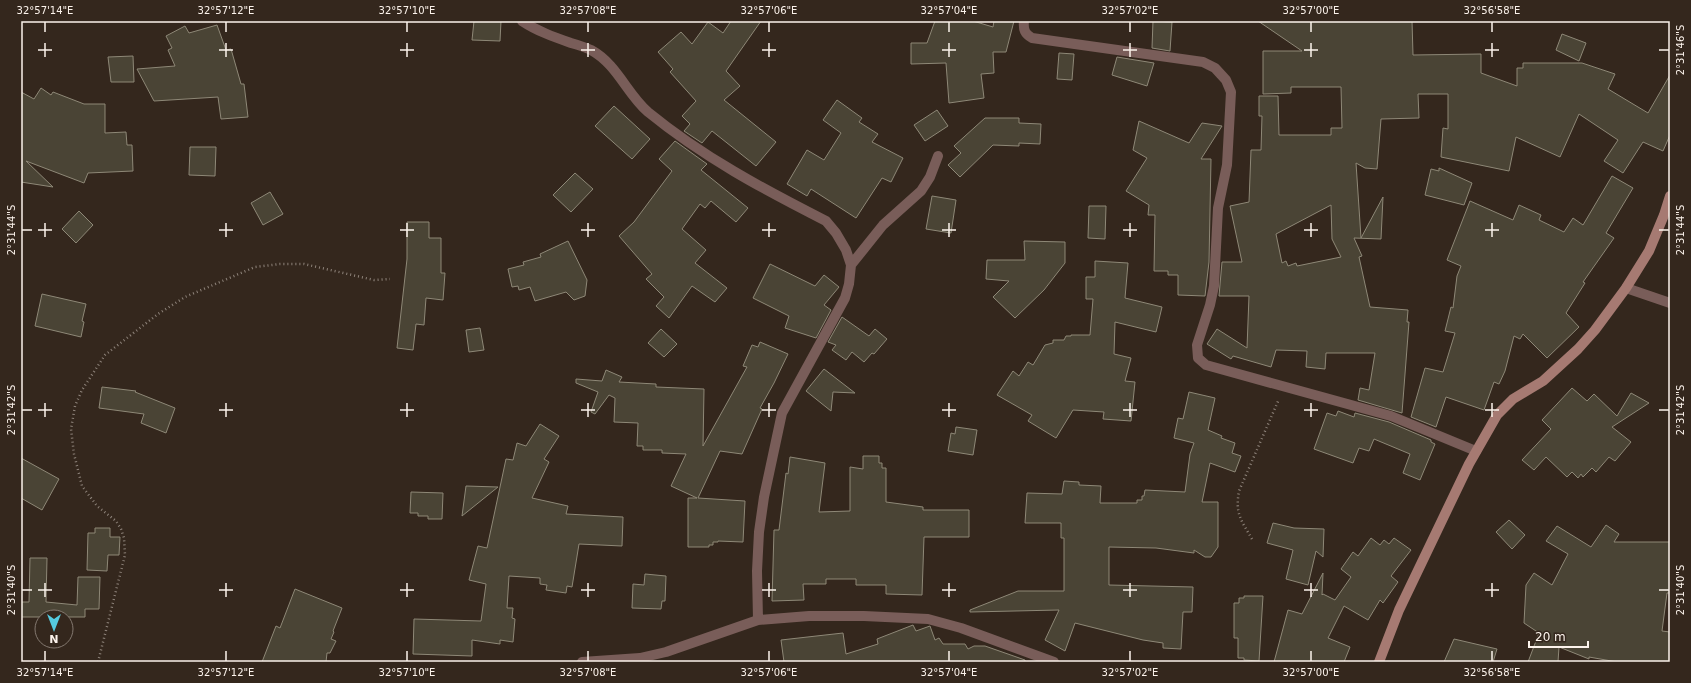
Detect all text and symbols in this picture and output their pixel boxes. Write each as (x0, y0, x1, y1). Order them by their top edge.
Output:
text: 32°57'14"E (17, 5, 73, 16)
text: 32°57'12"E (198, 5, 254, 16)
text: 32°57'10"E (379, 5, 435, 16)
text: 32°57'08"E (560, 5, 616, 16)
text: 32°57'06"E (741, 5, 797, 16)
text: 32°57'04"E (921, 5, 977, 16)
text: 32°57'02"E (1102, 5, 1158, 16)
text: 32°57'00"E (1283, 5, 1339, 16)
text: 32°56'58"E (1464, 5, 1520, 16)
text: 2°31'46"S (1675, 25, 1686, 75)
text: 2°31'44"S (6, 205, 17, 255)
text: 2°31'44"S (1675, 205, 1686, 255)
text: 2°31'42"S (6, 385, 17, 435)
text: 2°31'42"S (1675, 385, 1686, 435)
text: 2°31'40"S (6, 565, 17, 615)
text: 2°31'40"S (1675, 565, 1686, 615)
north arrow (34, 609, 74, 649)
scale bar (1529, 623, 1588, 649)
text: 20 m (1535, 630, 1566, 644)
text: N (49, 632, 59, 645)
text: 32°57'14"E (17, 667, 73, 678)
text: 32°57'12"E (198, 667, 254, 678)
text: 32°57'10"E (379, 667, 435, 678)
text: 32°57'08"E (560, 667, 616, 678)
text: 32°57'06"E (741, 667, 797, 678)
text: 32°57'04"E (921, 667, 977, 678)
text: 32°57'02"E (1102, 667, 1158, 678)
text: 32°57'00"E (1283, 667, 1339, 678)
text: 32°56'58"E (1464, 667, 1520, 678)

